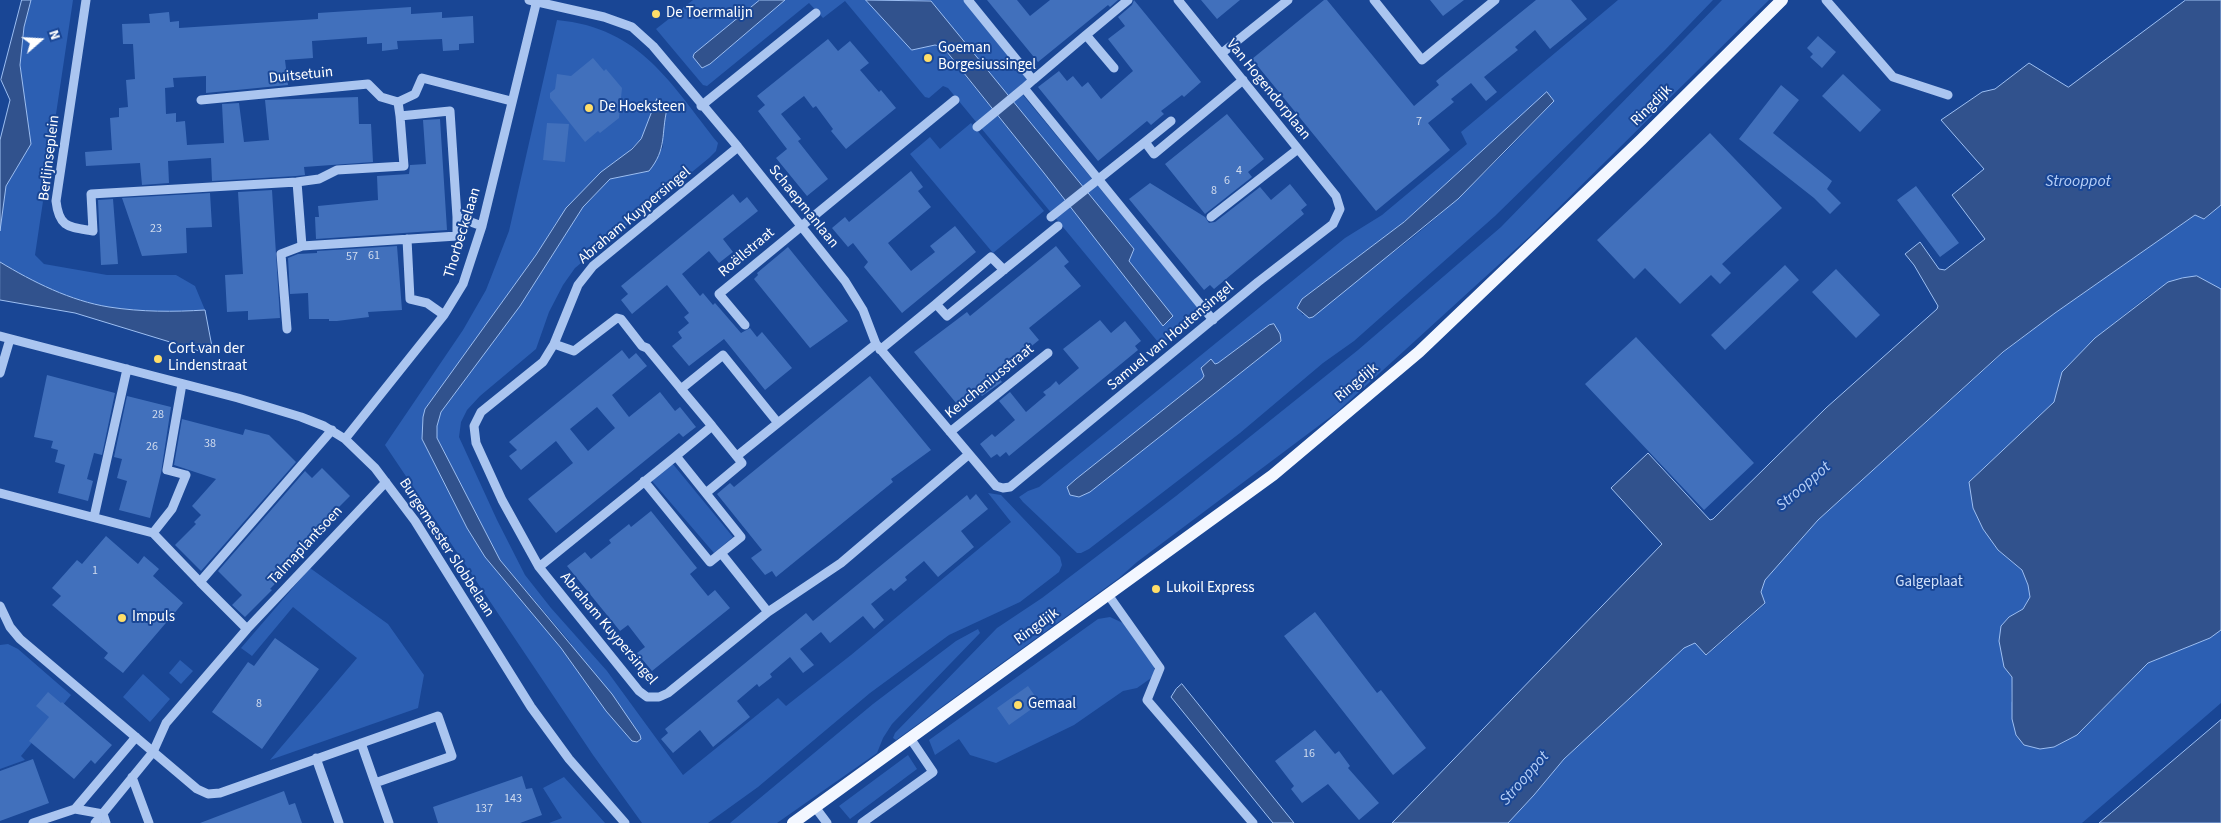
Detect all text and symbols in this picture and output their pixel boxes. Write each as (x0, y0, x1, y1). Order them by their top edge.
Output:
place label: De Toermalijn (666, 5, 753, 23)
marker: De Toermalijn (650, 8, 662, 20)
north arrow (15, 15, 65, 65)
text: N (43, 27, 65, 43)
street label: Van Hogendorplaan (1222, 36, 1314, 144)
place label: Goeman Borgesiussingel (938, 40, 1036, 75)
marker: Goeman Borgesiussingel (922, 52, 934, 64)
street label: Duitsetuin (268, 64, 334, 88)
street label: Ringdijk (1628, 82, 1676, 130)
place label: De Hoeksteen (599, 99, 685, 117)
marker: De Hoeksteen (583, 102, 595, 114)
street label: Berlijnseplein (36, 114, 64, 202)
house number: 7 (1416, 115, 1422, 129)
street label: Schaepmanlaan (764, 162, 842, 252)
street label: Abraham Kuypersingel (575, 164, 695, 268)
house number: 4 (1236, 164, 1242, 178)
water label: Strooppot (2045, 172, 2111, 192)
house number: 6 (1224, 174, 1230, 188)
house number: 8 (1211, 184, 1217, 198)
street label: Thorbeckelaan (441, 185, 485, 281)
house number: 23 (150, 222, 162, 236)
street label: Roëllstraat (715, 224, 779, 282)
house number: 61 (368, 249, 380, 263)
house number: 57 (346, 250, 358, 264)
street label: Samuel van Houtensingel (1104, 279, 1238, 395)
place label: Cort van der Lindenstraat (168, 341, 247, 376)
street label: Keucheniusstraat (942, 341, 1038, 423)
marker: Cort van der Lindenstraat (152, 353, 164, 365)
street label: Ringdijk (1332, 360, 1382, 406)
house number: 28 (152, 408, 164, 422)
house number: 38 (204, 437, 216, 451)
house number: 26 (146, 440, 158, 454)
water label: Strooppot (1773, 458, 1835, 516)
street label: Burgemeester Slobbelaan (394, 475, 498, 621)
street label: Talmaplantsoen (265, 503, 347, 589)
house number: 1 (92, 564, 98, 578)
street label: Abraham Kuypersingel (556, 569, 660, 689)
park label: Galgeplaat (1895, 574, 1963, 592)
place label: Lukoil Express (1166, 580, 1255, 598)
marker: Lukoil Express (1150, 583, 1162, 595)
street label: Ringdijk (1011, 605, 1063, 649)
place label: Impuls (132, 609, 175, 627)
marker: Impuls (116, 612, 128, 624)
place label: Gemaal (1028, 696, 1076, 714)
house number: 8 (256, 697, 262, 711)
marker: Gemaal (1012, 699, 1024, 711)
house number: 16 (1303, 747, 1315, 761)
water label: Strooppot (1496, 748, 1554, 810)
house number: 143 (504, 792, 522, 806)
house number: 137 (475, 802, 493, 816)

